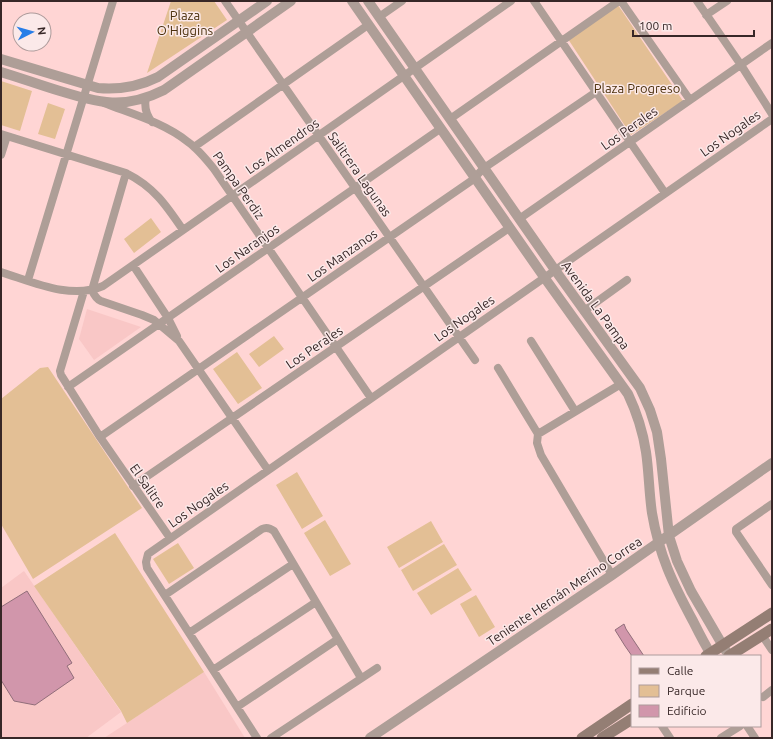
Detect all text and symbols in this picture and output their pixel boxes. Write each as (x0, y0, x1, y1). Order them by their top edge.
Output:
park label: Plaza O'Higgins (157, 8, 214, 37)
north arrow (12, 12, 52, 52)
scale bar (633, 12, 754, 38)
text: 100 m (639, 19, 672, 32)
text: N (36, 26, 48, 36)
park label: Plaza Progreso (594, 81, 680, 95)
street label: Los Perales (598, 103, 660, 152)
street label: Los Nogales (697, 107, 763, 159)
street label: Los Almendros (243, 115, 322, 176)
street label: Salitrera Lagunas (326, 129, 395, 219)
street label: Pampa Perdiz (211, 149, 267, 221)
street label: Los Naranjos (213, 221, 282, 275)
street label: Los Manzanos (305, 226, 380, 284)
street label: Avenida La Pampa (559, 258, 633, 352)
street label: Los Nogales (431, 292, 497, 344)
street label: Los Perales (283, 323, 345, 371)
street label: El Salitre (128, 461, 168, 511)
street label: Los Nogales (165, 478, 231, 530)
street label: Teniente Hernán Merino Correa (484, 534, 644, 648)
legend (631, 655, 761, 727)
text: Calle (667, 664, 693, 677)
text: Parque (667, 684, 705, 697)
text: Edificio (667, 704, 707, 717)

